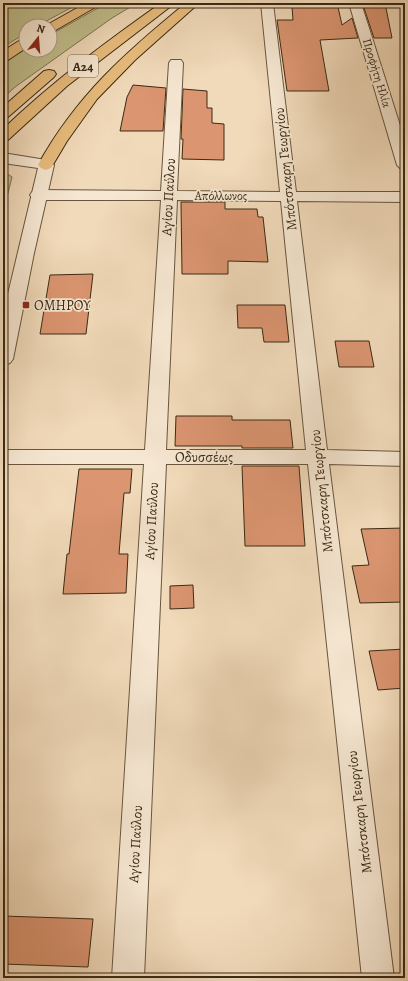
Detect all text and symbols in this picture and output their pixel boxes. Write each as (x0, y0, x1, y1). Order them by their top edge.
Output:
north arrow (18, 18, 58, 58)
text: N (35, 21, 47, 37)
street label: Προφήτη Ηλία (359, 36, 395, 110)
road number: Α24 (68, 55, 98, 77)
street label: Μπότσκαρη Γεωργίου (270, 107, 301, 231)
street label: Αγίου Παύλου (157, 158, 180, 237)
street label: Απόλλωνος (194, 188, 247, 204)
place label: ΟΜΗΡΟΥ (34, 296, 91, 315)
marker: ΟΜΗΡΟΥ (21, 300, 31, 310)
street label: Μπότσκαρη Γεωργίου (306, 429, 337, 553)
street label: Οδυσσέως (175, 448, 233, 467)
street label: Αγίου Παύλου (140, 482, 163, 561)
street label: Μπότσκαρη Γεωργίου (343, 749, 376, 874)
street label: Αγίου Παύλου (124, 805, 147, 884)

